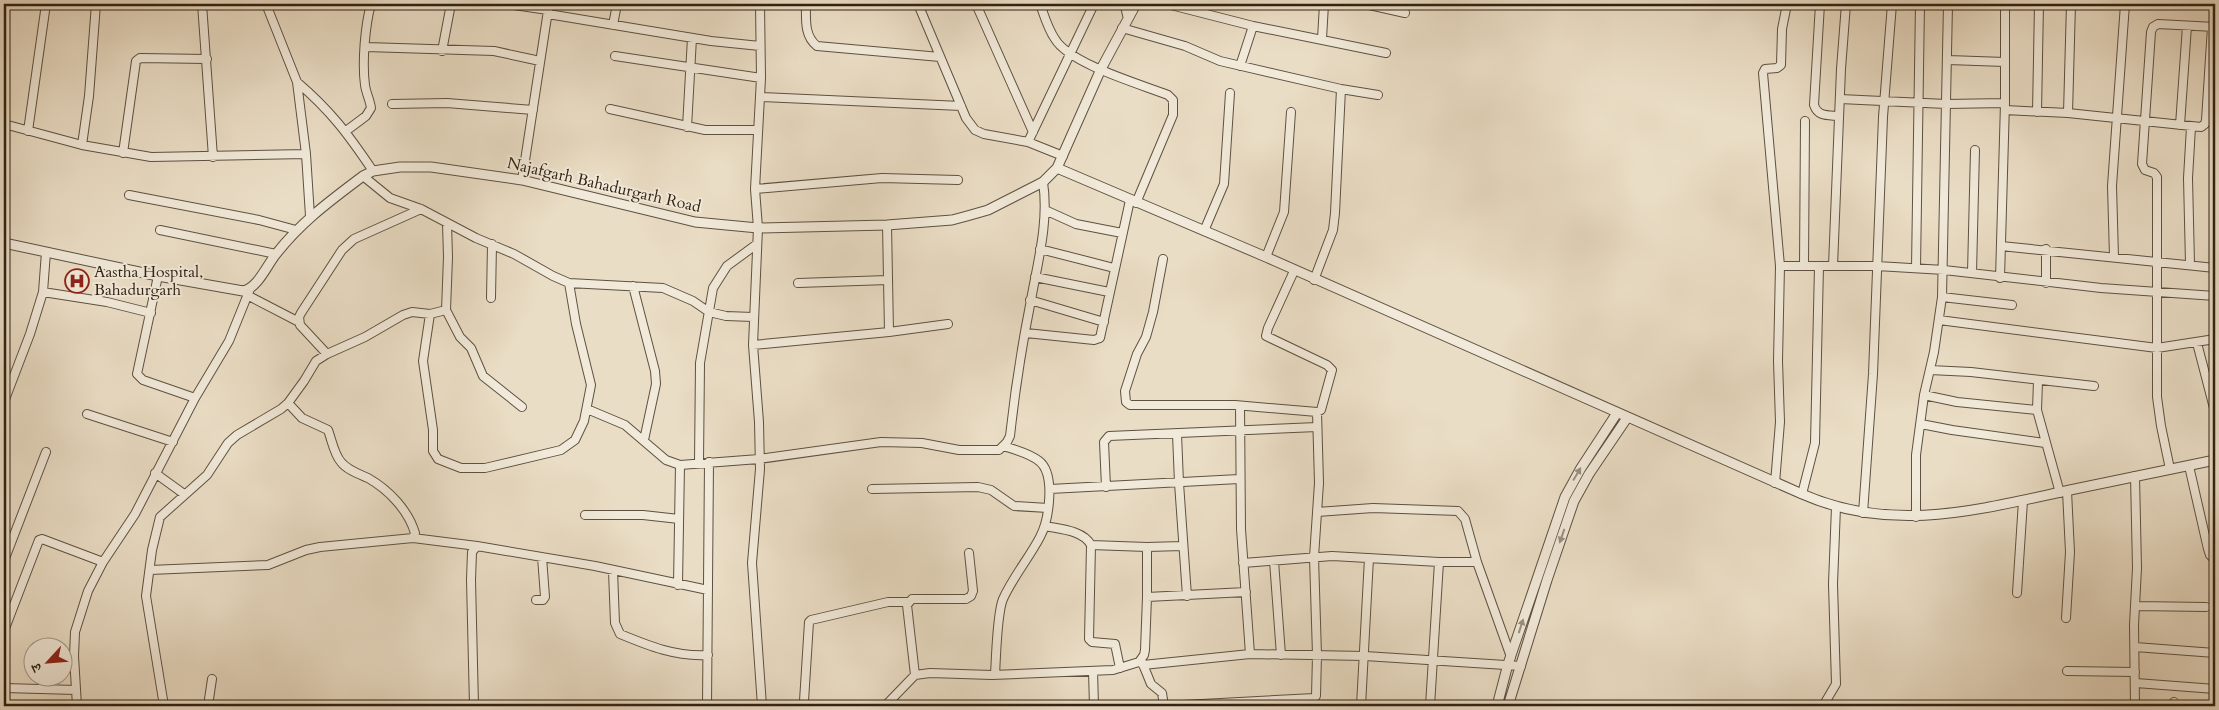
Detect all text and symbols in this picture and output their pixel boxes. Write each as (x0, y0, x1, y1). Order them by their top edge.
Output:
street label: Najafgarh Bahadurgarh Road (505, 152, 704, 218)
place label: Aastha Hospital, Bahadurgarh (94, 261, 203, 301)
hospital icon: Aastha Hospital, Bahadurgarh (64, 268, 90, 294)
one-way arrow (1573, 468, 1582, 481)
one-way arrow (1557, 529, 1565, 544)
one-way arrow (1518, 619, 1526, 634)
north arrow (22, 638, 72, 688)
text: उ (26, 659, 47, 676)

